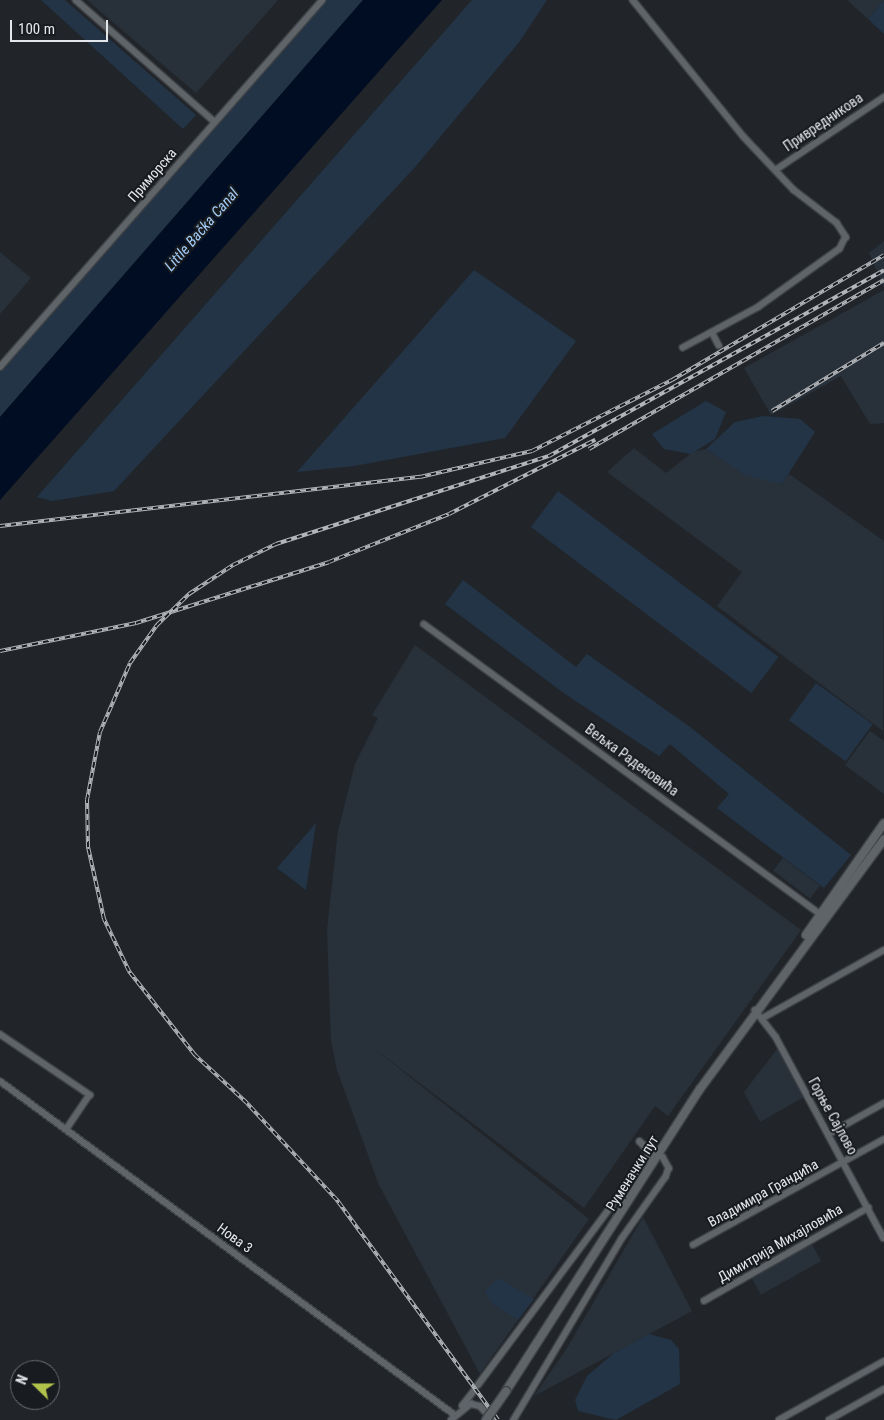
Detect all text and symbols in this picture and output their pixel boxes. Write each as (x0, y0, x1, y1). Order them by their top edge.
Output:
scale bar (12, 10, 110, 42)
text: 100 m (18, 20, 55, 38)
street label: Привредникова (780, 89, 866, 155)
street label: Приморска (124, 145, 180, 205)
water label: Little Bačka Canal (161, 185, 243, 275)
street label: Вељка Раденовића (582, 720, 682, 800)
street label: Горње Сајлово (805, 1074, 861, 1158)
street label: Руменачки пут (602, 1132, 662, 1214)
street label: Владимира Грандића (705, 1156, 821, 1230)
street label: Димитрија Михајловића (715, 1200, 845, 1286)
street label: Нова 3 (214, 1220, 256, 1256)
north arrow (10, 1360, 60, 1410)
text: N (13, 1373, 31, 1387)

